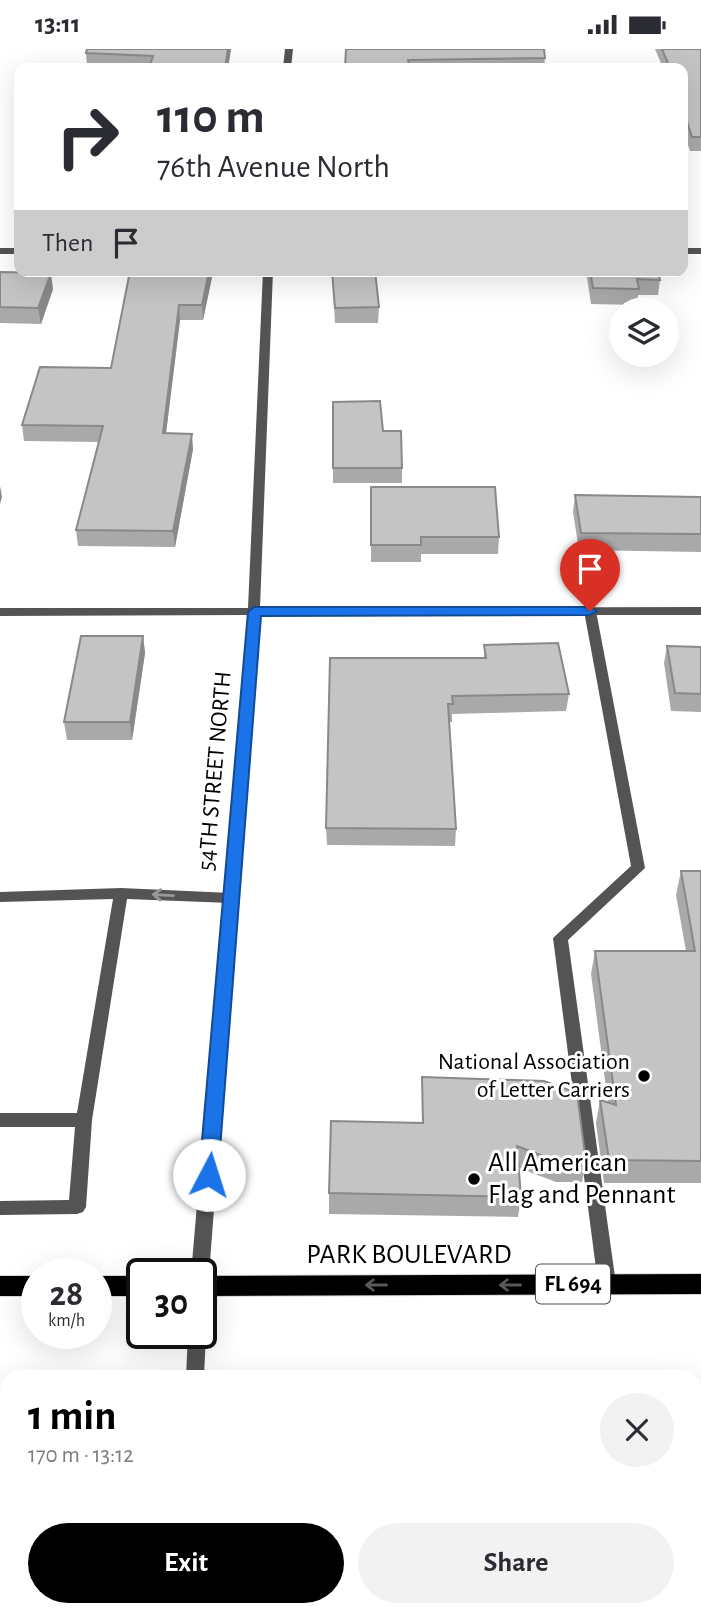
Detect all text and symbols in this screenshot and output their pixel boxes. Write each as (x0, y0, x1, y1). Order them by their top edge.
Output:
text: 13:11 (35, 11, 80, 37)
icon: right (42, 91, 133, 182)
text: 110 m (157, 93, 265, 142)
text: 76th Avenue North (157, 151, 390, 183)
icon: arrive (107, 224, 145, 262)
text: Then (42, 230, 93, 256)
map controls (609, 297, 679, 367)
button: layers (609, 297, 679, 367)
pin (560, 539, 620, 611)
icon: arrive (571, 550, 609, 588)
street label: 54TH STREET NORTH (194, 670, 236, 872)
one-way arrow (151, 889, 174, 902)
place label: National Association of Letter Carriers (438, 1050, 630, 1102)
marker: National Association of Letter Carriers (636, 1068, 652, 1084)
position arrow (172, 1138, 246, 1212)
place label: All American Flag and Pennant (488, 1149, 675, 1209)
marker: All American Flag and Pennant (466, 1171, 482, 1187)
street label: PARK BOULEVARD (306, 1241, 512, 1269)
speed limit sign: 30 (126, 1258, 217, 1349)
road number: FL 694 (536, 1265, 610, 1303)
text: 28 (50, 1277, 83, 1312)
one-way arrow (365, 1278, 388, 1292)
one-way arrow (499, 1278, 522, 1292)
text: km/h (48, 1312, 85, 1330)
button: close (600, 1393, 674, 1467)
text: 1 min (28, 1395, 117, 1437)
text: 170 m · 13:12 (28, 1444, 134, 1467)
button: Exit (28, 1523, 344, 1603)
button: Share (358, 1523, 674, 1603)

